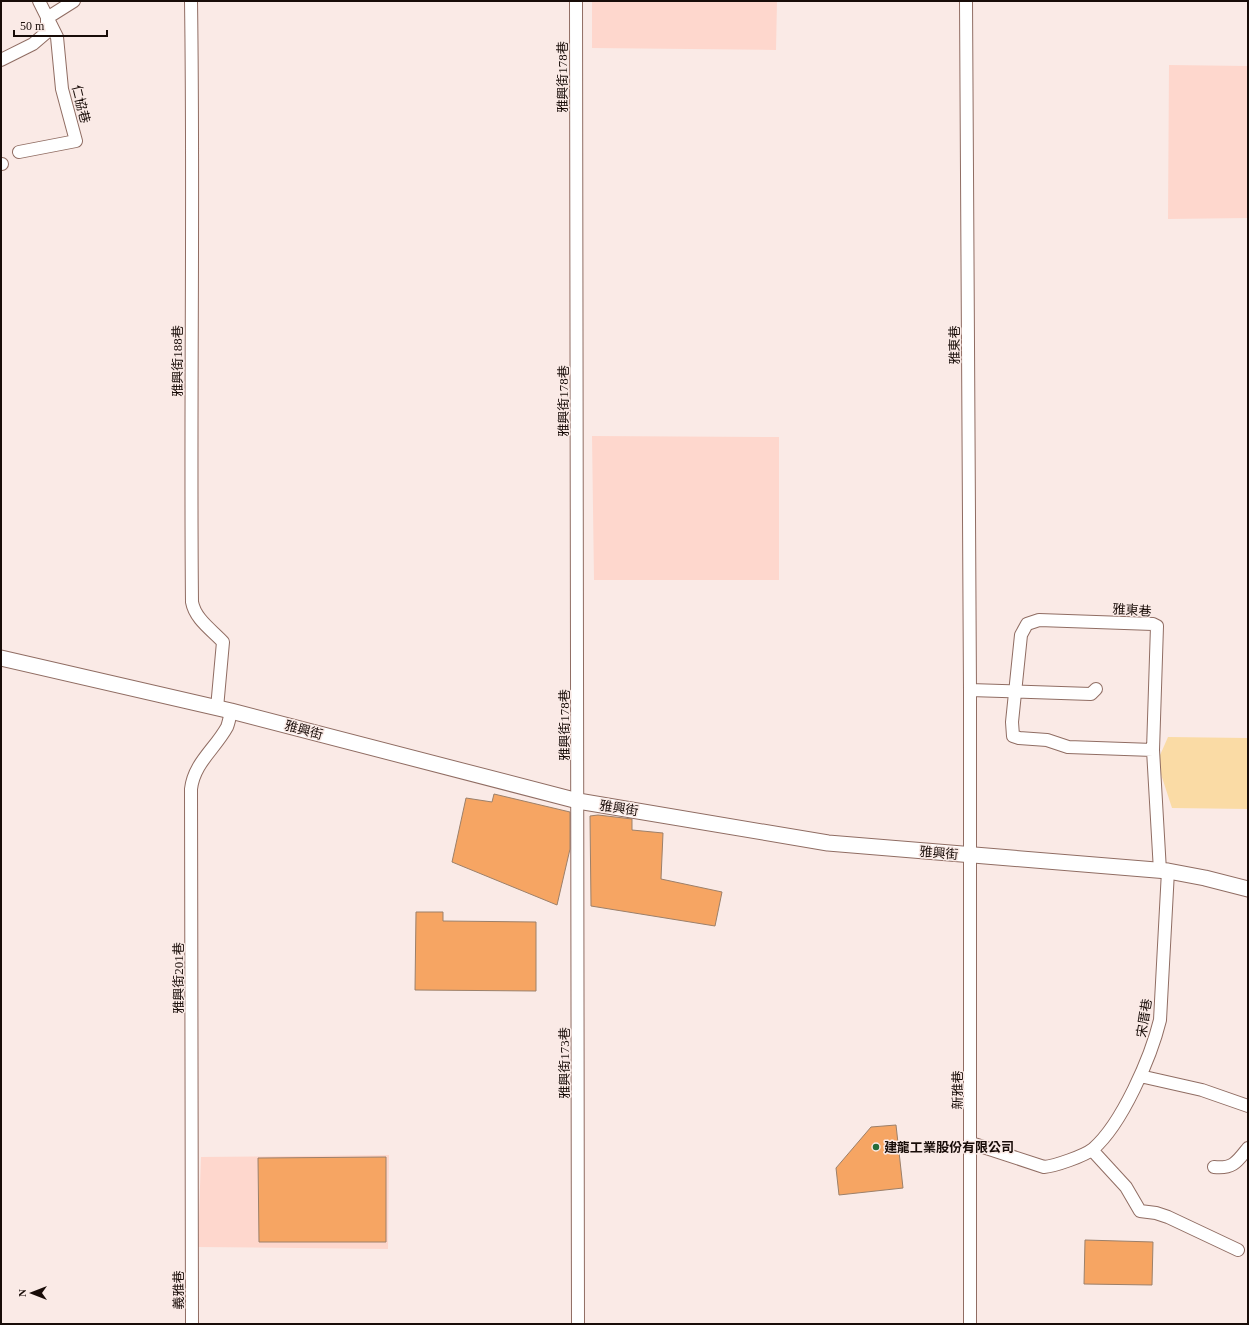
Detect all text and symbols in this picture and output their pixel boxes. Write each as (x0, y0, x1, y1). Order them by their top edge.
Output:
scale bar (14, 12, 107, 38)
text: 50 m (20, 19, 45, 33)
street label: 雅興街178巷 (555, 41, 570, 113)
street label: 仁協巷 (69, 83, 93, 125)
street label: 雅興街188巷 (170, 325, 185, 397)
street label: 雅東巷 (947, 325, 962, 365)
street label: 雅興街178巷 (556, 365, 571, 437)
street label: 雅東巷 (1112, 601, 1152, 619)
street label: 雅興街178巷 (557, 689, 572, 761)
street label: 雅興街 (283, 718, 325, 742)
street label: 雅興街 (599, 798, 639, 818)
street label: 雅興街 (919, 844, 959, 862)
street label: 雅興街201巷 (171, 942, 186, 1014)
street label: 宋厝巷 (1134, 998, 1154, 1038)
street label: 雅興街173巷 (557, 1027, 572, 1099)
street label: 新雅巷 (950, 1070, 965, 1110)
place label: 建龍工業股份有限公司 (884, 1140, 1014, 1155)
marker: 建龍工業股份有限公司 (871, 1142, 881, 1152)
street label: 義雅巷 (171, 1270, 186, 1310)
north arrow (12, 1273, 52, 1313)
text: N (16, 1289, 28, 1297)

